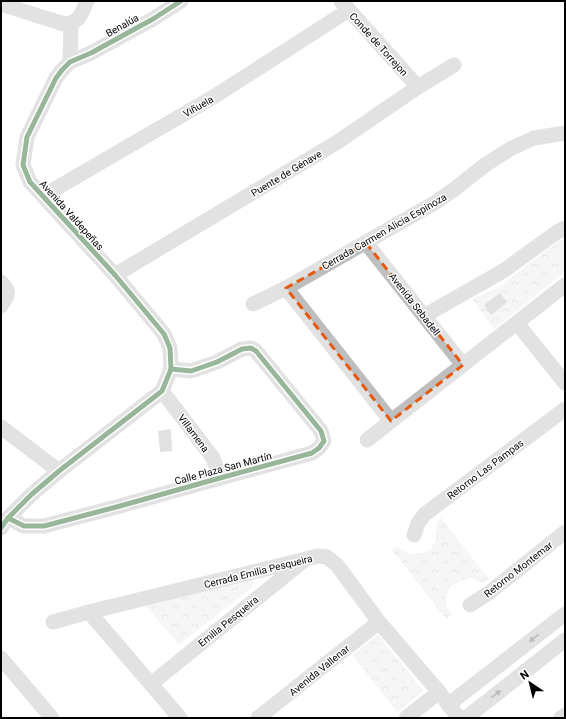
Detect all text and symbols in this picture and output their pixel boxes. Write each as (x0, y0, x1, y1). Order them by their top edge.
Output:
street label: Conde de Torrejon (347, 10, 410, 78)
street label: Benalúa (104, 12, 141, 39)
street label: Viñuela (181, 93, 215, 119)
street label: Puente de Génave (249, 148, 323, 199)
street label: Avenida Valdepeñas (37, 178, 106, 252)
street label: Cerrada Carmen Alicia Espinoza (320, 191, 449, 272)
street label: Avenida Sebadell (387, 271, 442, 338)
street label: Villamena (176, 412, 211, 454)
street label: Retorno Las Pampas (445, 437, 526, 502)
street label: Calle Plaza San Martín (173, 450, 273, 487)
street label: Retorno Montemar (482, 539, 555, 599)
street label: Cerrada Emilia Pesqueira (203, 553, 313, 590)
street label: Emilia Pesqueira (196, 594, 261, 649)
one-way arrow (529, 634, 540, 642)
street label: Avenida Vallenar (287, 642, 352, 698)
north arrow (510, 663, 550, 703)
text: N (518, 668, 532, 683)
one-way arrow (491, 690, 502, 698)

